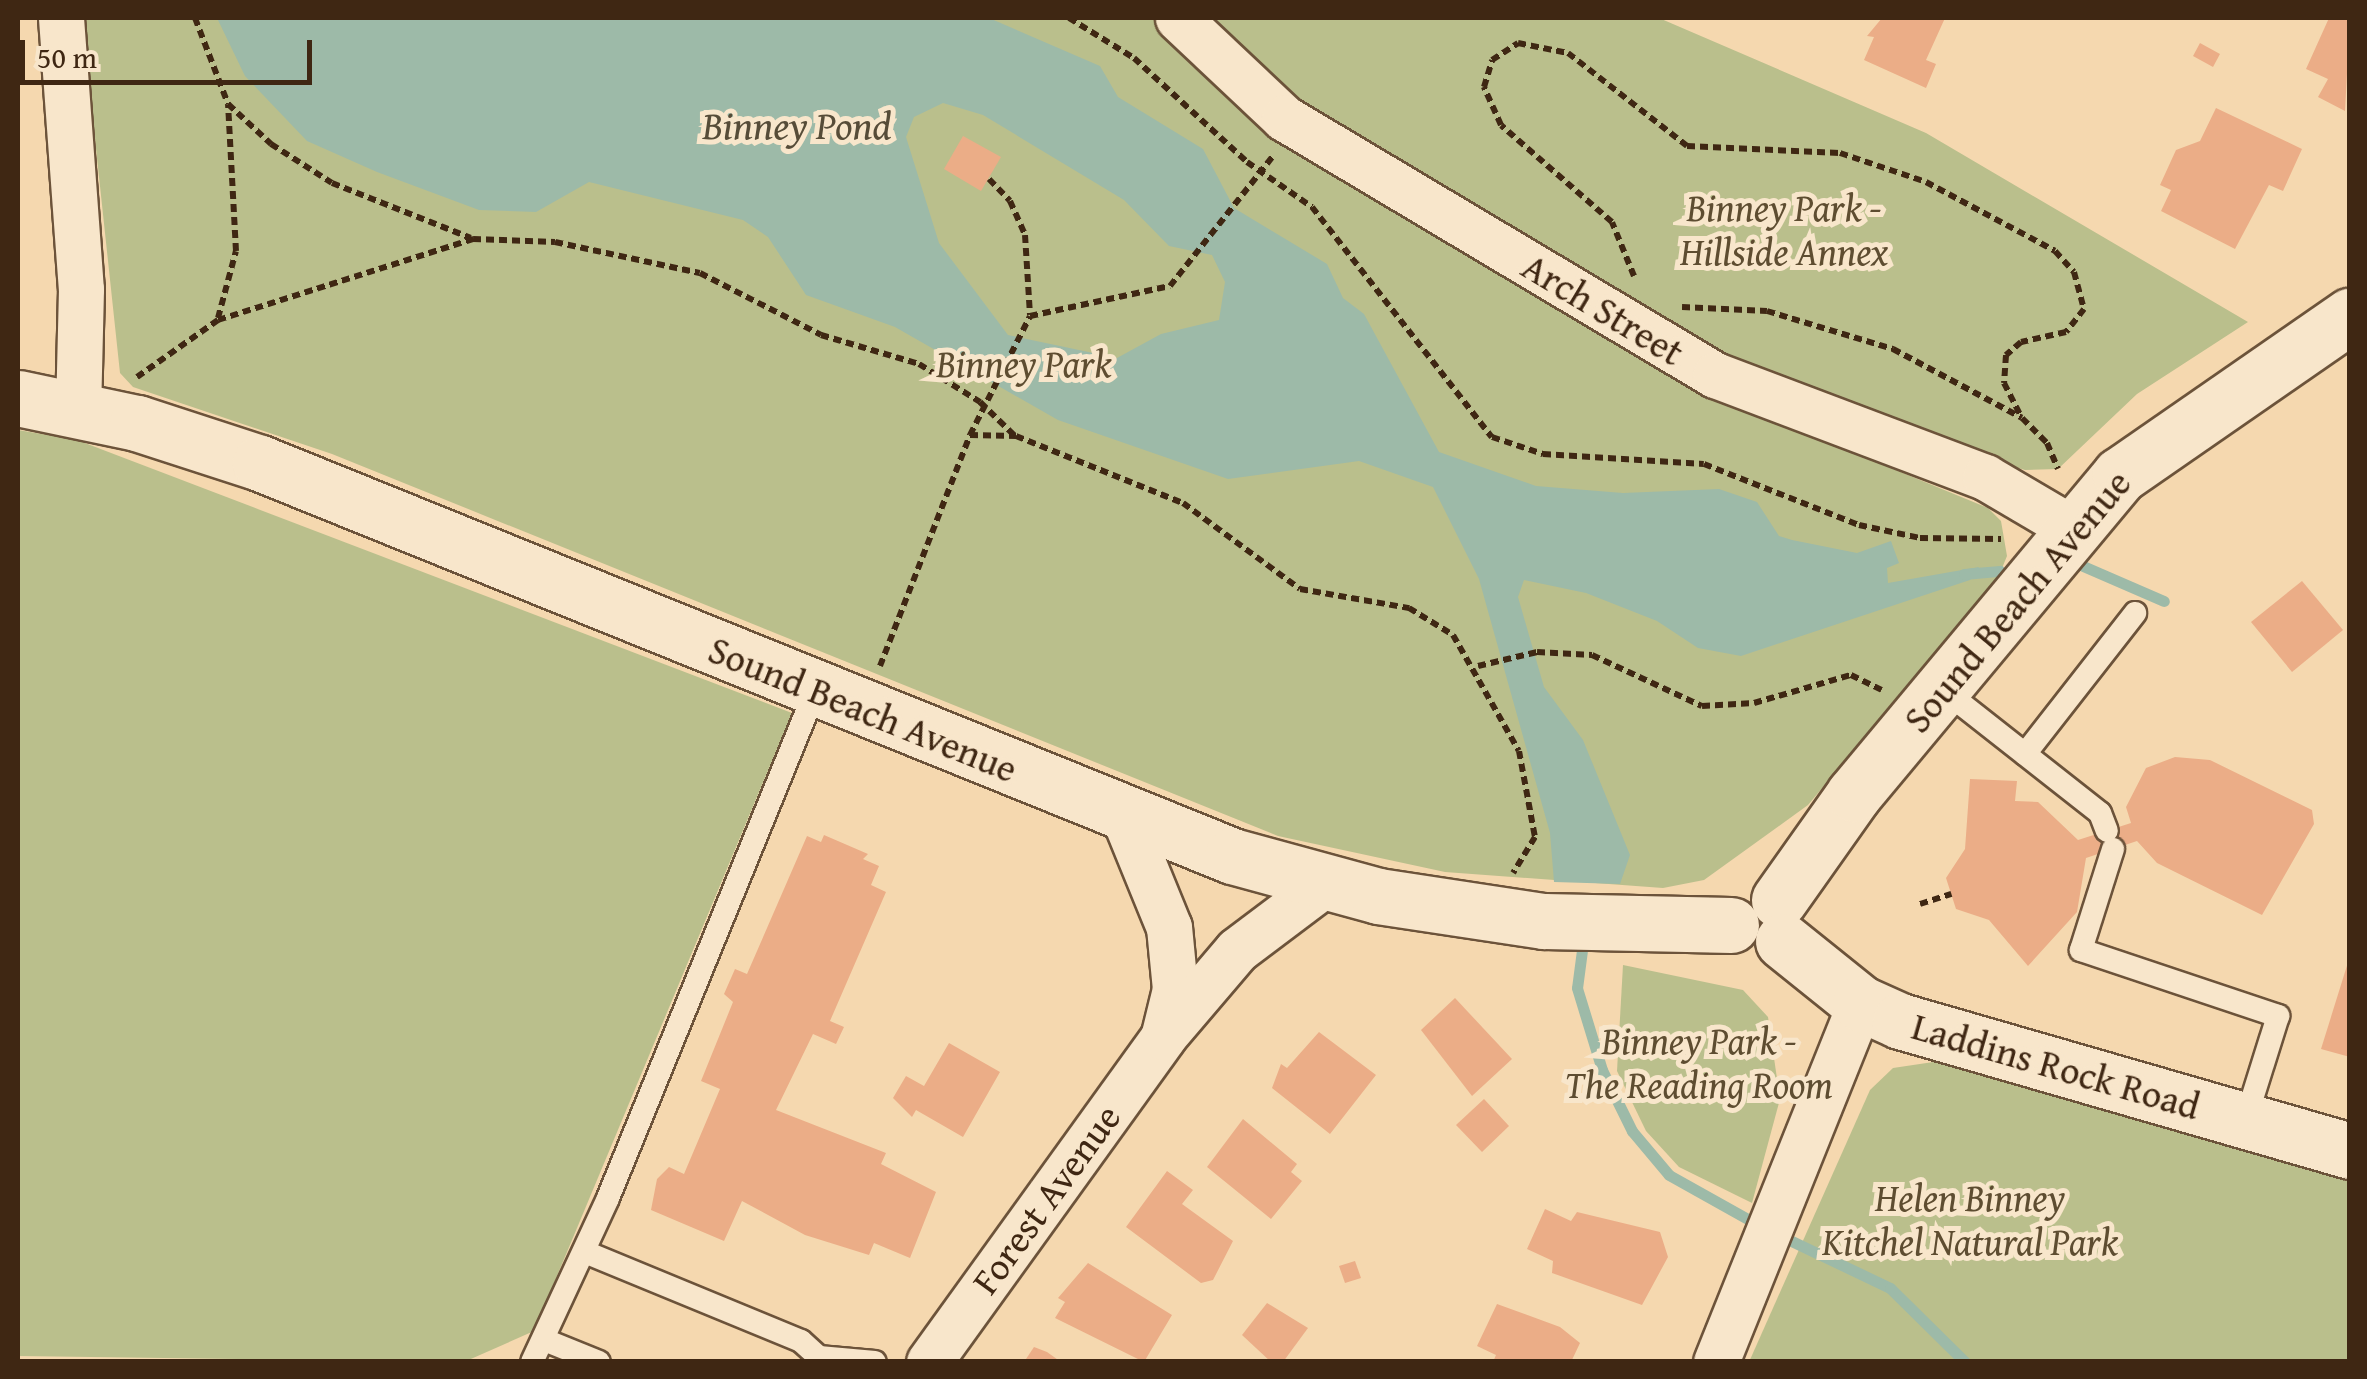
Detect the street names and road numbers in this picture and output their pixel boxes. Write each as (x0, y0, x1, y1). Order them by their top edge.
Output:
street label: Arch Street (1514, 243, 1692, 375)
street label: Sound Beach Avenue (1894, 460, 2140, 742)
street label: Sound Beach Avenue (702, 626, 1024, 792)
street label: Laddins Rock Road (1907, 1003, 2205, 1129)
street label: Forest Avenue (962, 1095, 1130, 1303)

